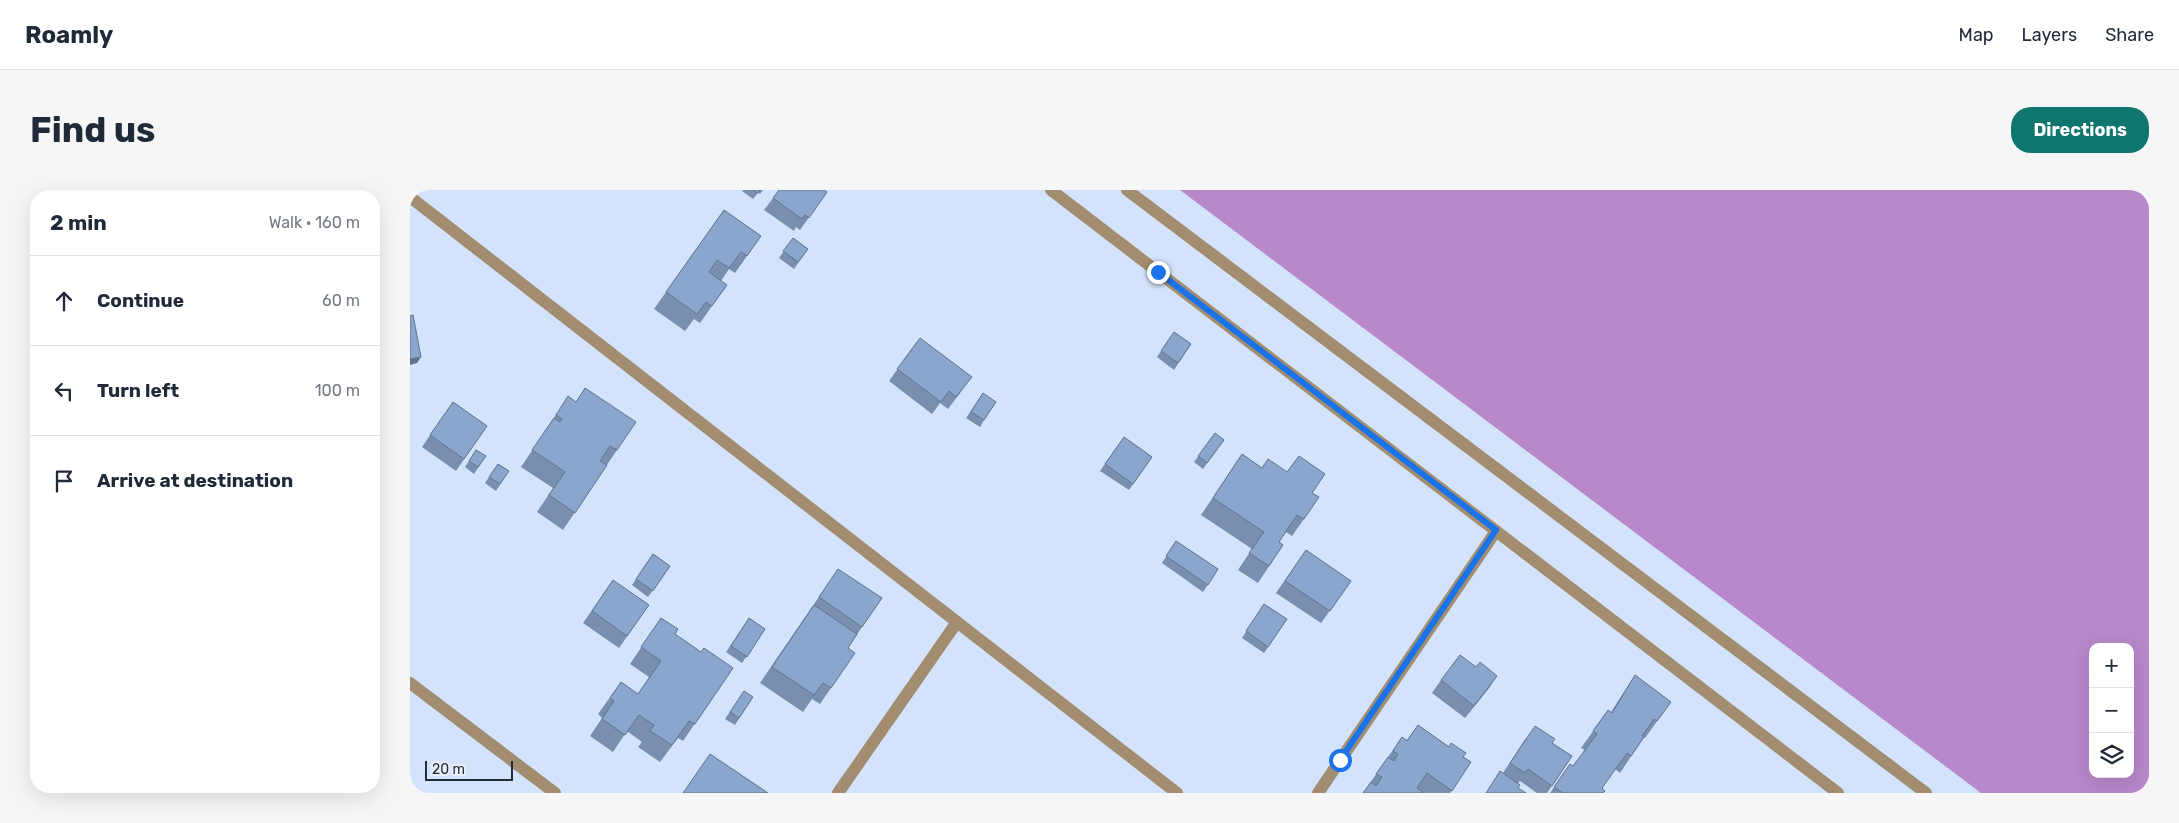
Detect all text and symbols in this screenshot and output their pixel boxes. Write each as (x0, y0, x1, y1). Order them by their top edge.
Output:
text: Roamly (25, 21, 113, 49)
text: Map (1959, 24, 1994, 46)
text: Layers (2022, 24, 2077, 46)
text: Share (2105, 24, 2154, 46)
button: Directions (2011, 107, 2149, 153)
text: Find us (30, 109, 155, 151)
text: 2 min (50, 210, 107, 235)
text: Walk · 160 m (269, 213, 360, 232)
route end (1147, 261, 1170, 284)
icon: ahead (50, 287, 78, 315)
text: Continue (97, 289, 184, 312)
text: 60 m (322, 291, 360, 310)
icon: left (50, 377, 78, 405)
text: Turn left (97, 379, 179, 402)
text: 100 m (315, 381, 360, 400)
icon: arrive (50, 467, 78, 495)
text: Arrive at destination (97, 469, 293, 492)
map controls (2089, 643, 2134, 778)
button: + (2089, 643, 2134, 688)
button: − (2089, 688, 2134, 733)
button: layers (2089, 733, 2134, 778)
route start (1329, 749, 1352, 772)
scale bar (425, 758, 512, 781)
text: 20 m (432, 761, 465, 778)

